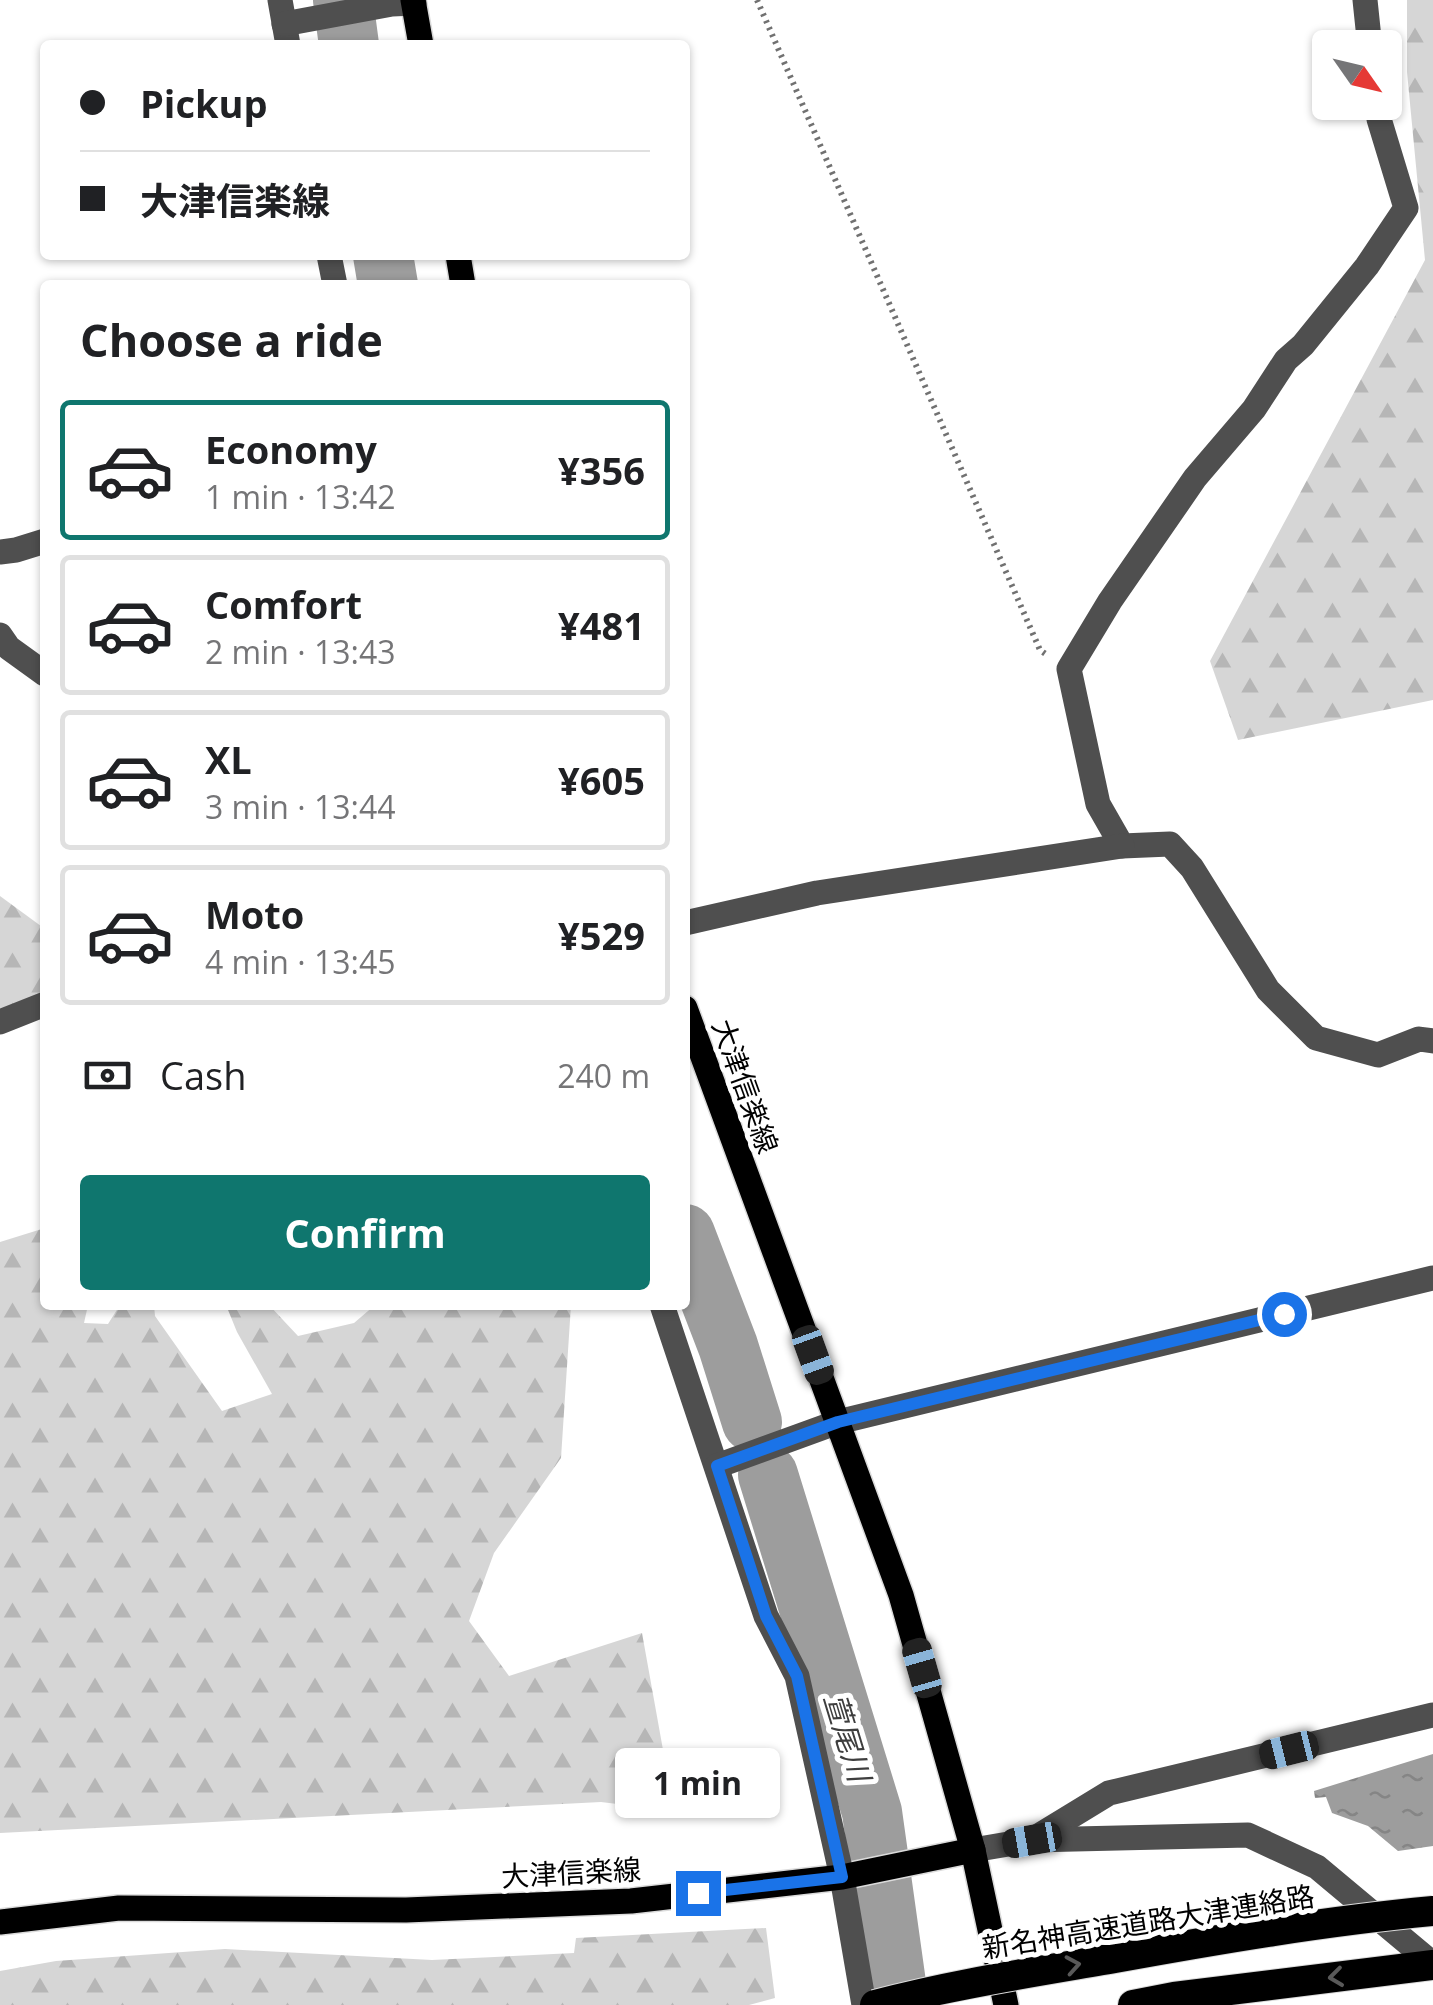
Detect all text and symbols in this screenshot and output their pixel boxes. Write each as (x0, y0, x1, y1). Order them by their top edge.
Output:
north arrow (1312, 30, 1402, 120)
map controls (1312, 30, 1402, 120)
text: Pickup (140, 77, 268, 129)
text: 大津信楽線 (140, 174, 330, 226)
text: Choose a ride (80, 309, 383, 370)
text: Economy (205, 423, 377, 475)
icon: car (85, 425, 175, 515)
text: ¥356 (558, 444, 645, 496)
text: 1 min · 13:42 (205, 475, 396, 518)
text: Comfort (205, 578, 362, 630)
icon: car (85, 580, 175, 670)
text: ¥481 (558, 599, 645, 651)
text: 2 min · 13:43 (205, 630, 396, 673)
text: XL (205, 733, 252, 785)
icon: car (85, 735, 175, 825)
text: ¥605 (558, 754, 645, 806)
text: 3 min · 13:44 (205, 785, 396, 828)
text: Moto (205, 888, 304, 940)
icon: car (85, 890, 175, 980)
text: ¥529 (558, 909, 645, 961)
text: 4 min · 13:45 (205, 940, 396, 983)
street label: 大津信楽線 (704, 1014, 788, 1158)
icon: cash (80, 1048, 135, 1103)
text: Cash (160, 1049, 246, 1101)
text: 240 m (557, 1054, 650, 1097)
button: Confirm (80, 1175, 650, 1290)
route start (1262, 1292, 1307, 1337)
car (789, 1322, 837, 1388)
car (899, 1635, 945, 1701)
water label: 萱尾川 (815, 1688, 882, 1789)
car (1256, 1728, 1322, 1772)
callout: 1 min (616, 1748, 780, 1818)
text: 1 min (653, 1761, 742, 1804)
car (1000, 1820, 1064, 1860)
street label: 大津信楽線 (500, 1849, 642, 1895)
route end (676, 1871, 721, 1916)
street label: 新名神高速道路大津連絡路 (979, 1876, 1317, 1966)
one-way arrow (1065, 1955, 1081, 1976)
one-way arrow (1328, 1966, 1344, 1987)

